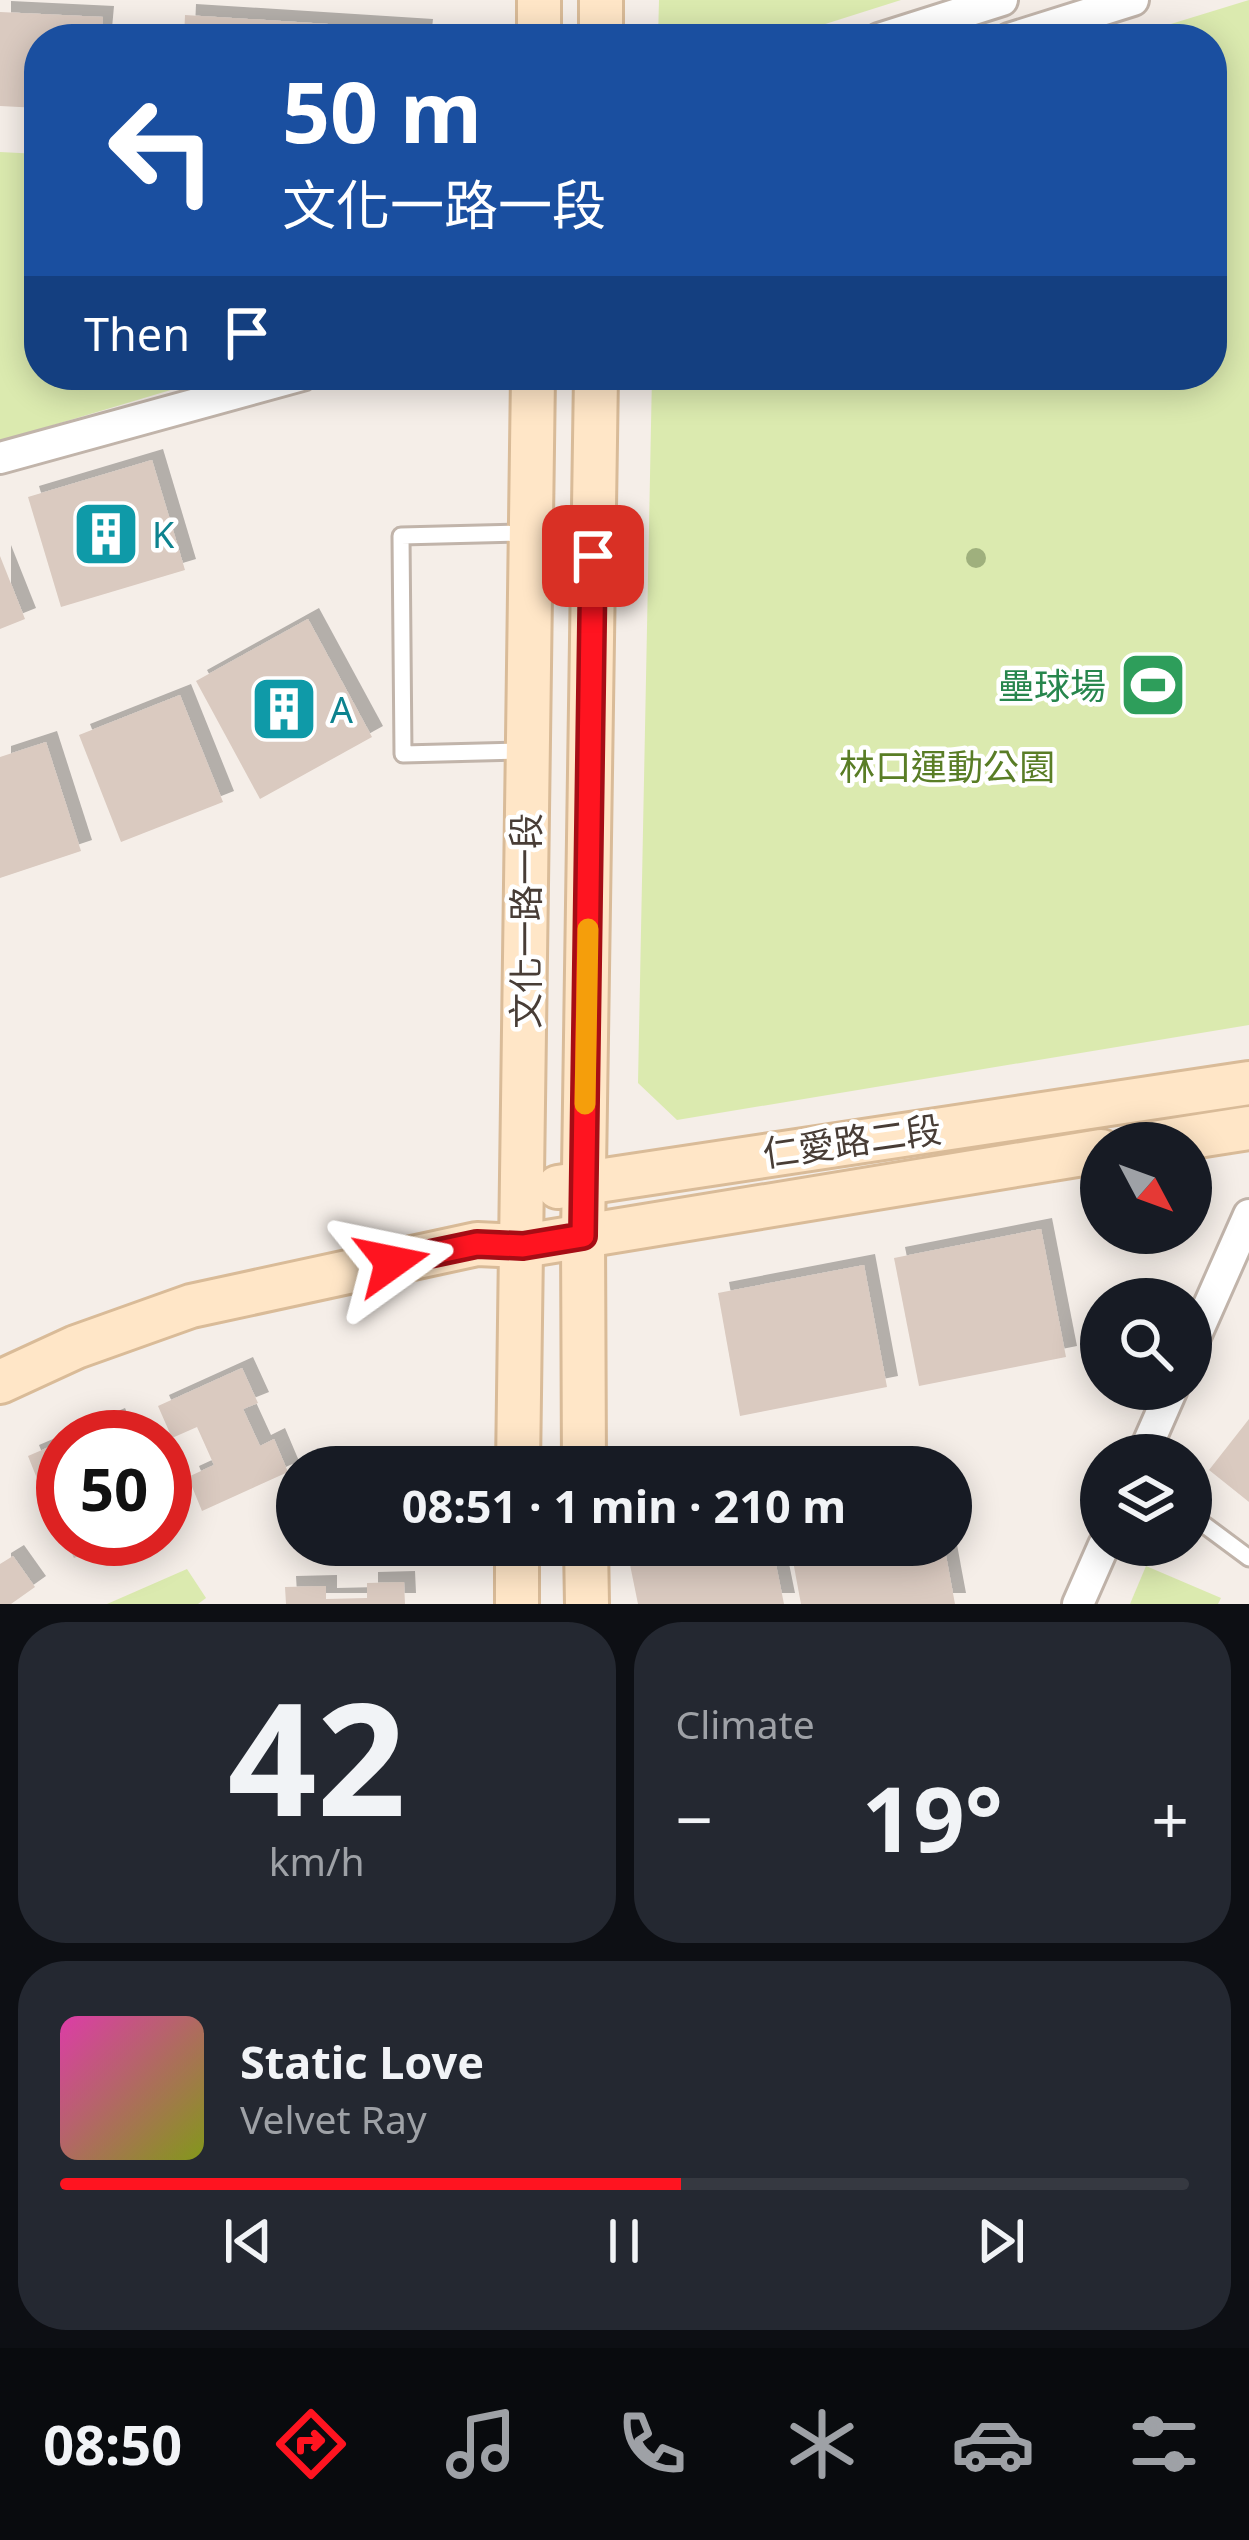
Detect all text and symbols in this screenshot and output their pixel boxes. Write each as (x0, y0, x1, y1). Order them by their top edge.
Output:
text: 50 m (282, 53, 482, 168)
icon: left (84, 72, 240, 228)
text: 文化一路一段 (282, 167, 606, 241)
icon: arrive (214, 300, 280, 366)
text: Then (84, 303, 190, 364)
building icon: K (71, 499, 141, 569)
pin (542, 505, 644, 607)
place label: K (152, 510, 175, 559)
icon: arrive (560, 523, 626, 589)
sports icon: 壘球場 (1118, 650, 1188, 720)
place label: 壘球場 (998, 661, 1106, 710)
building icon: A (249, 674, 319, 744)
place label: A (330, 685, 353, 734)
park label: 林口運動公園 (839, 742, 1055, 791)
street label: 文化一路一段 (501, 813, 550, 1029)
street label: 仁愛路二段 (759, 1104, 945, 1178)
north arrow (1080, 1122, 1212, 1254)
map controls (1080, 1122, 1212, 1566)
position arrow (329, 1199, 455, 1325)
button: search (1080, 1278, 1212, 1410)
speed limit sign: 50 (36, 1410, 192, 1566)
button: layers (1080, 1434, 1212, 1566)
text: 08:51 · 1 min · 210 m (402, 1475, 846, 1536)
text: 42 (228, 1649, 406, 1862)
text: Climate (676, 1697, 815, 1750)
text: 19° (862, 1756, 1003, 1878)
text: − (676, 1773, 713, 1863)
text: + (1151, 1773, 1189, 1863)
text: km/h (269, 1834, 365, 1887)
text: Static Love (240, 2031, 484, 2092)
text: Velvet Ray (240, 2092, 427, 2145)
icon: previous (215, 2208, 281, 2274)
icon: pause (591, 2208, 657, 2274)
icon: next (968, 2208, 1034, 2274)
icon: directions (269, 2402, 353, 2486)
icon: music (439, 2402, 523, 2486)
icon: phone (610, 2402, 694, 2486)
icon: climate (780, 2402, 864, 2486)
icon: car (951, 2402, 1035, 2486)
icon: filters (1122, 2402, 1206, 2486)
text: 08:50 (43, 2407, 182, 2481)

